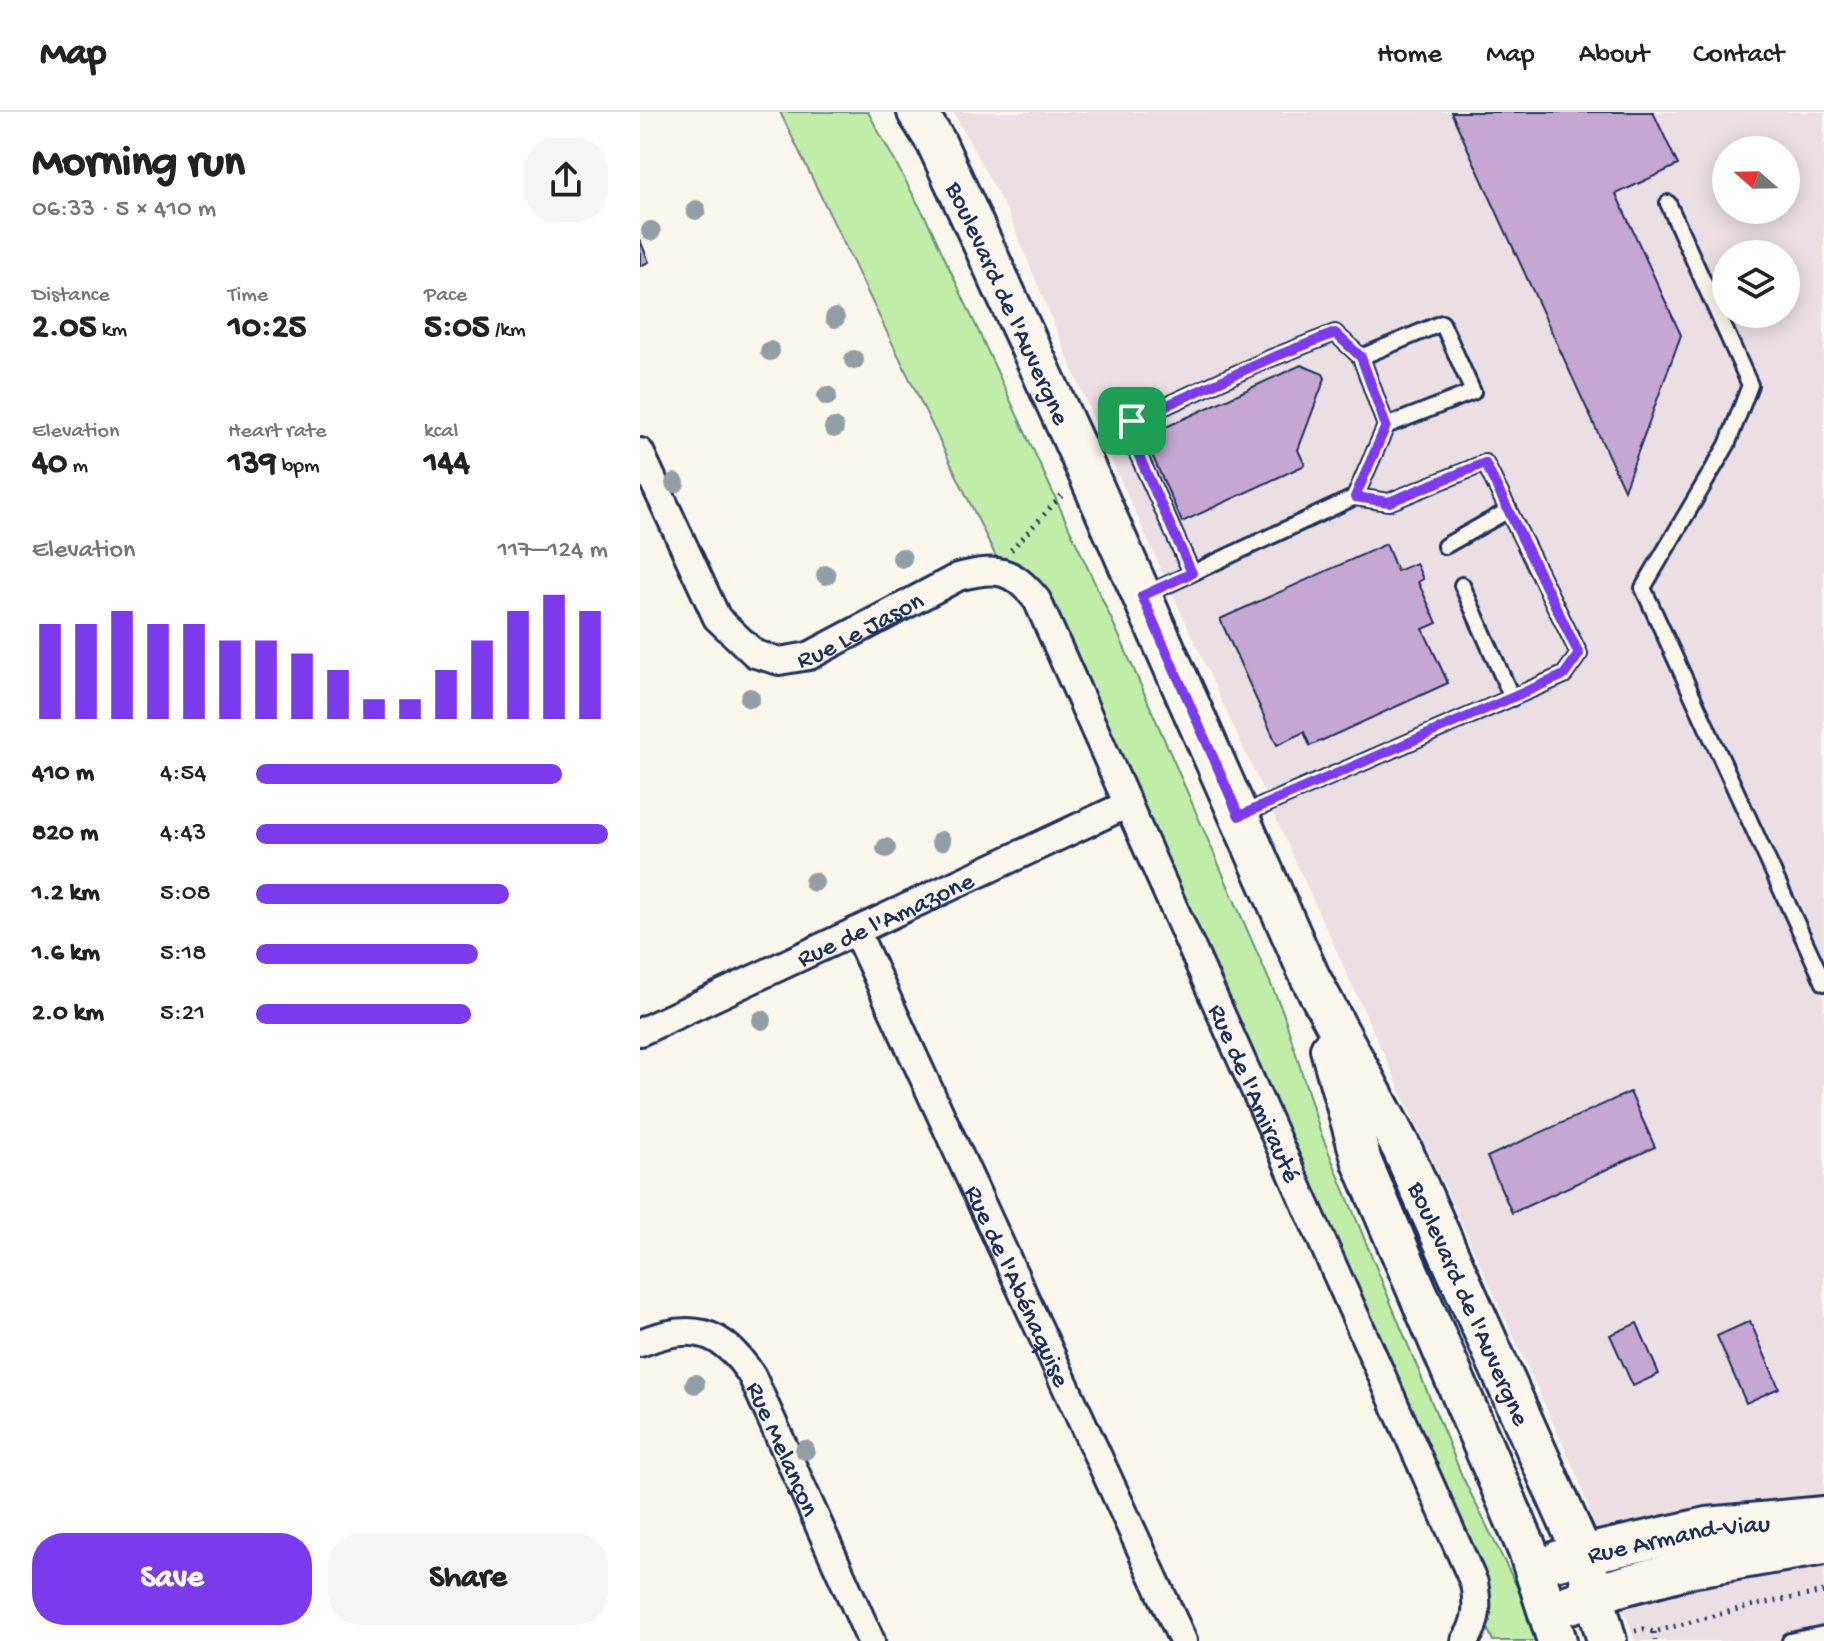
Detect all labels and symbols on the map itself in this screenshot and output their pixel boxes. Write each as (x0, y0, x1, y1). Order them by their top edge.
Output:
north arrow (1712, 136, 1800, 224)
street label: Boulevard de l'Auvergne (936, 177, 1075, 431)
pin (1098, 387, 1166, 455)
street label: Rue Le Jason (796, 587, 931, 678)
street label: Rue de l'Amazone (793, 867, 980, 976)
street label: Rue de l'Amirauté (1199, 1000, 1305, 1189)
street label: Boulevard de l'Auvergne (1398, 1177, 1535, 1432)
street label: Rue de l'Abénaquise (955, 1181, 1075, 1393)
street label: Rue Melançon (737, 1378, 824, 1523)
street label: Rue Armand-Viau (1585, 1510, 1772, 1573)

